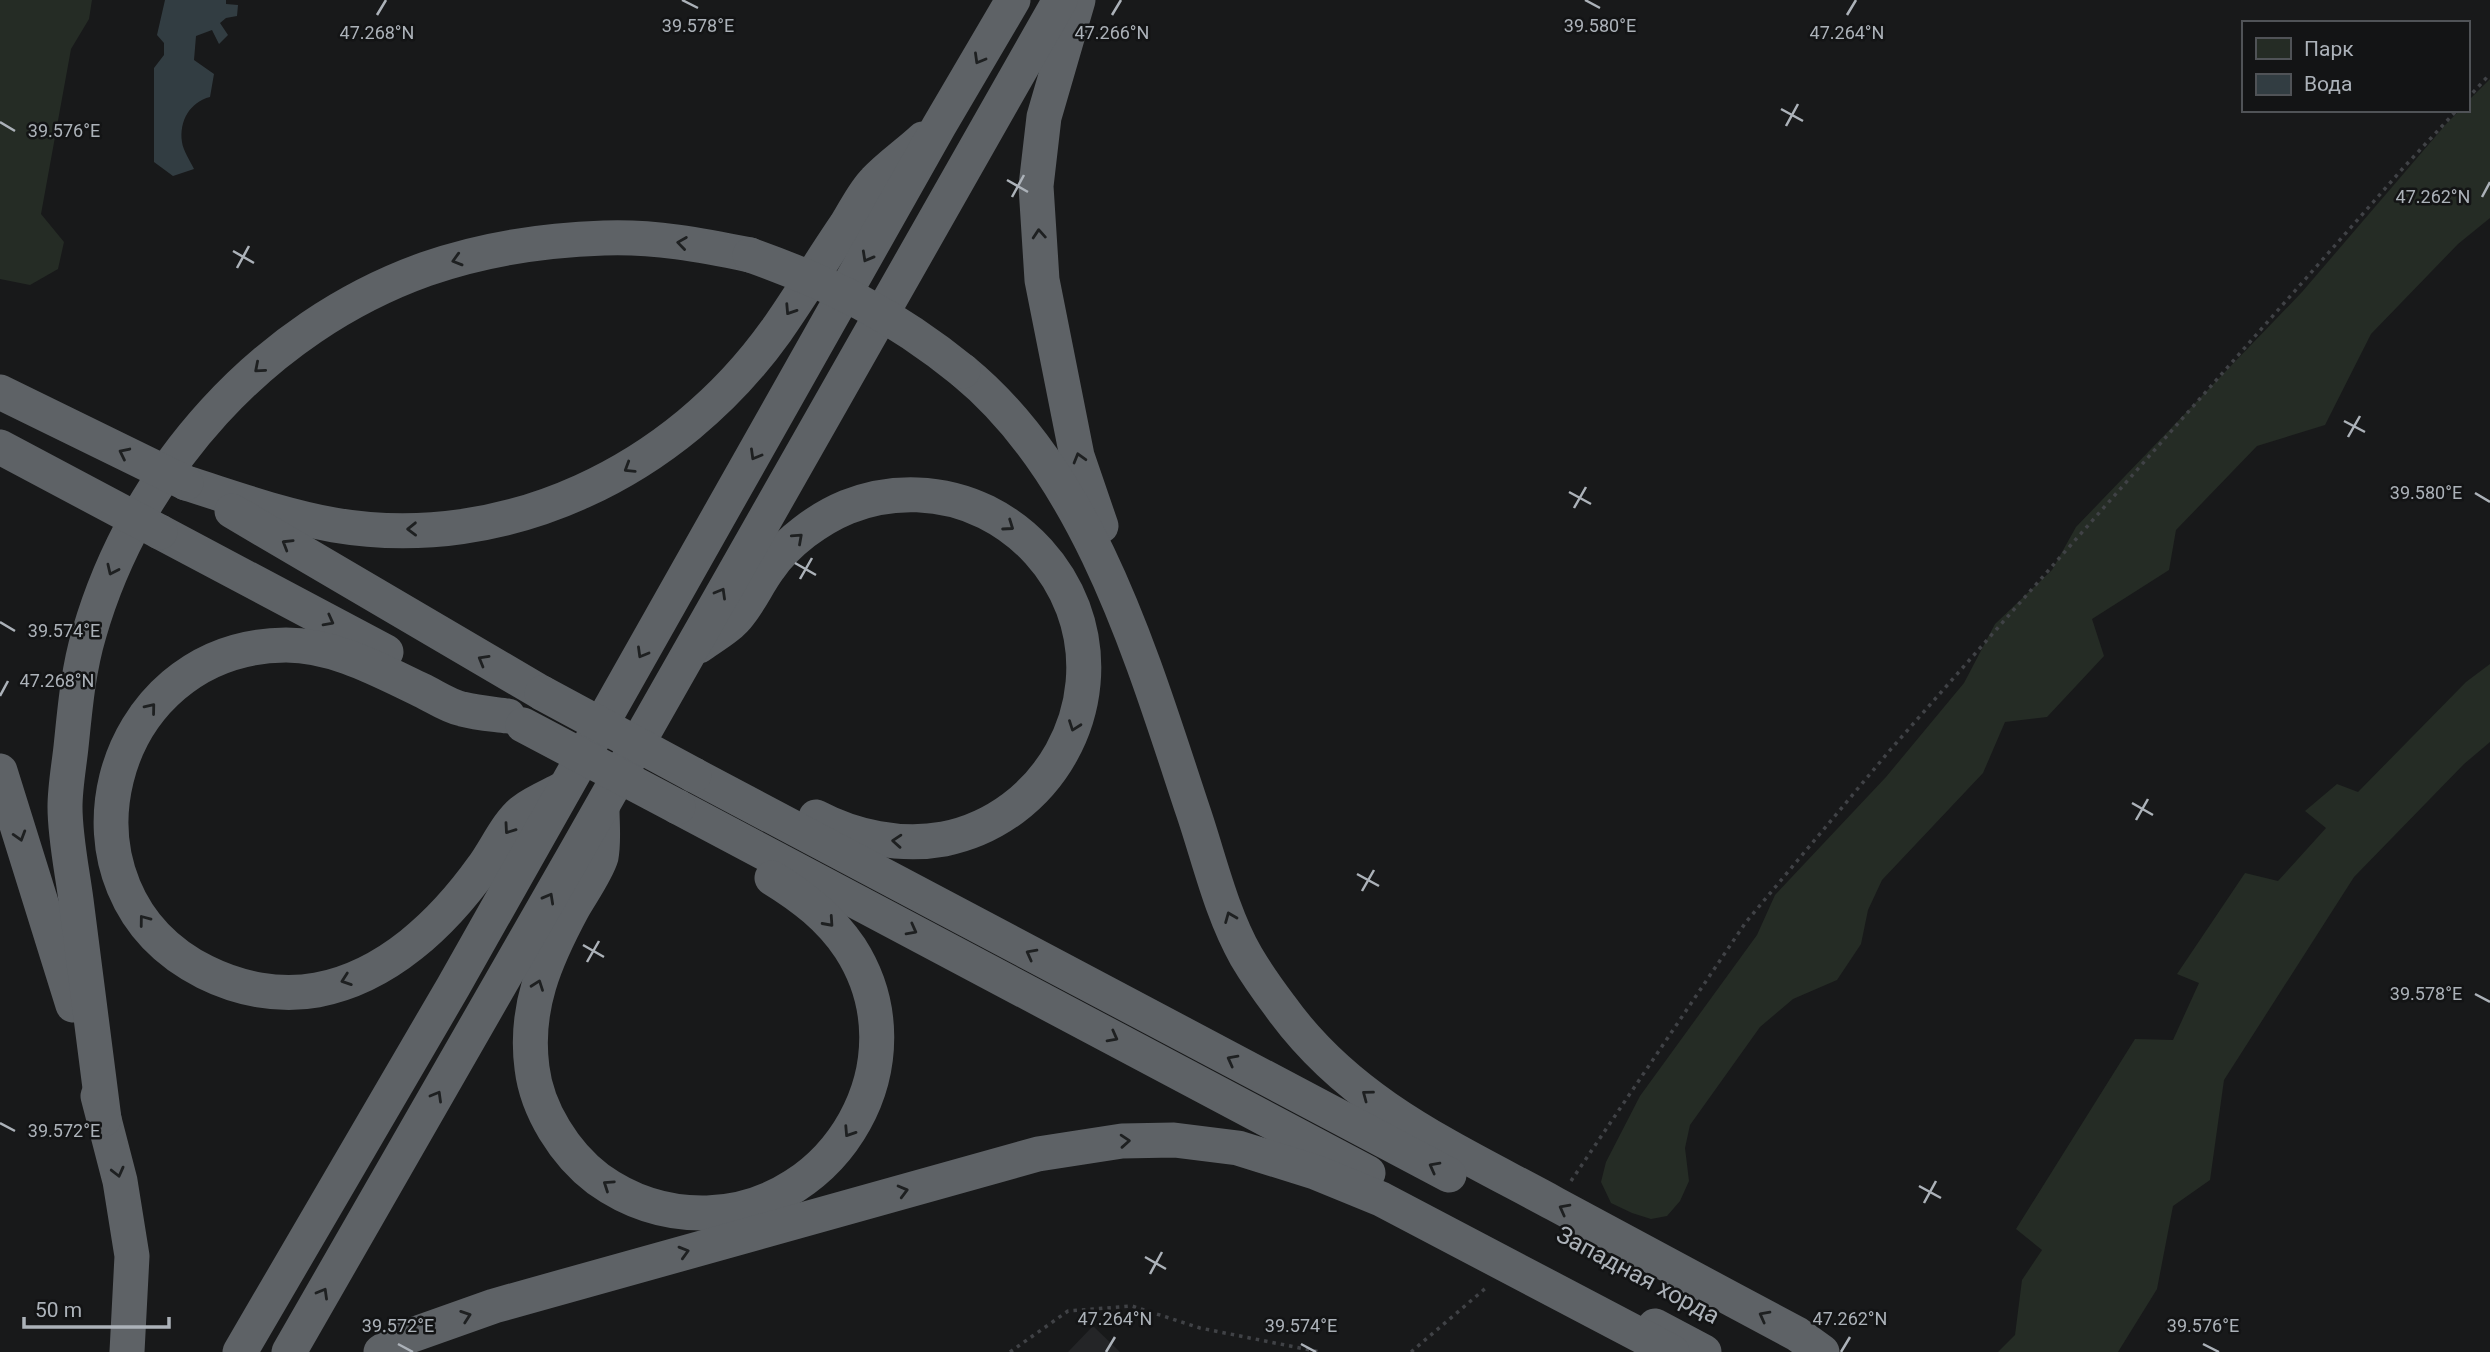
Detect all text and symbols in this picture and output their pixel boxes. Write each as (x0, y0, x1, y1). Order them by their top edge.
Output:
text: 39.578°E (662, 15, 734, 36)
text: 39.580°E (1564, 15, 1636, 36)
legend (2242, 21, 2469, 112)
text: 47.268°N (340, 22, 414, 43)
text: 47.266°N (1075, 22, 1149, 43)
text: 47.264°N (1810, 22, 1884, 43)
text: Парк (2304, 37, 2354, 61)
one-way arrow (974, 51, 987, 64)
text: Вода (2304, 72, 2352, 96)
text: 39.576°E (28, 120, 100, 141)
text: 47.262°N (2396, 186, 2470, 207)
one-way arrow (1032, 229, 1047, 240)
one-way arrow (677, 236, 688, 251)
one-way arrow (862, 250, 875, 262)
one-way arrow (452, 251, 464, 266)
one-way arrow (785, 303, 798, 316)
one-way arrow (255, 360, 268, 372)
one-way arrow (119, 447, 131, 461)
one-way arrow (750, 448, 763, 460)
one-way arrow (1072, 452, 1087, 464)
one-way arrow (623, 460, 636, 473)
text: 39.580°E (2390, 482, 2462, 503)
one-way arrow (1001, 518, 1014, 530)
one-way arrow (407, 522, 418, 537)
one-way arrow (790, 533, 803, 546)
one-way arrow (282, 539, 295, 552)
one-way arrow (107, 563, 121, 575)
one-way arrow (713, 588, 726, 601)
one-way arrow (322, 613, 334, 627)
text: 39.574°E (28, 620, 100, 641)
one-way arrow (637, 645, 650, 658)
one-way arrow (477, 655, 490, 668)
text: 47.268°N (20, 670, 94, 691)
one-way arrow (142, 704, 155, 716)
one-way arrow (1068, 720, 1082, 732)
one-way arrow (505, 821, 517, 834)
one-way arrow (12, 830, 27, 842)
one-way arrow (891, 834, 902, 849)
one-way arrow (541, 893, 554, 905)
one-way arrow (1224, 912, 1238, 924)
one-way arrow (820, 914, 833, 927)
one-way arrow (140, 915, 152, 927)
one-way arrow (905, 922, 917, 935)
one-way arrow (1026, 948, 1039, 962)
one-way arrow (340, 972, 353, 986)
one-way arrow (530, 980, 544, 992)
text: 39.578°E (2390, 983, 2462, 1004)
one-way arrow (1105, 1029, 1118, 1042)
one-way arrow (1227, 1055, 1240, 1069)
one-way arrow (429, 1091, 442, 1103)
one-way arrow (1362, 1091, 1375, 1103)
text: 39.572°E (28, 1120, 100, 1141)
one-way arrow (845, 1124, 858, 1137)
one-way arrow (1120, 1134, 1131, 1149)
one-way arrow (1428, 1162, 1441, 1175)
one-way arrow (110, 1166, 124, 1178)
one-way arrow (602, 1180, 615, 1193)
one-way arrow (897, 1185, 909, 1199)
one-way arrow (1558, 1203, 1571, 1217)
street label: Западная хорда (1552, 1220, 1724, 1330)
one-way arrow (678, 1246, 690, 1260)
scale bar (24, 1286, 170, 1330)
one-way arrow (315, 1288, 328, 1300)
text: 50 m (35, 1298, 82, 1322)
text: 47.264°N (1078, 1308, 1152, 1329)
text: 47.262°N (1813, 1308, 1887, 1329)
one-way arrow (459, 1310, 471, 1324)
one-way arrow (1759, 1311, 1771, 1325)
text: 39.572°E (362, 1315, 434, 1336)
text: 39.574°E (1265, 1315, 1337, 1336)
text: 39.576°E (2167, 1315, 2239, 1336)

